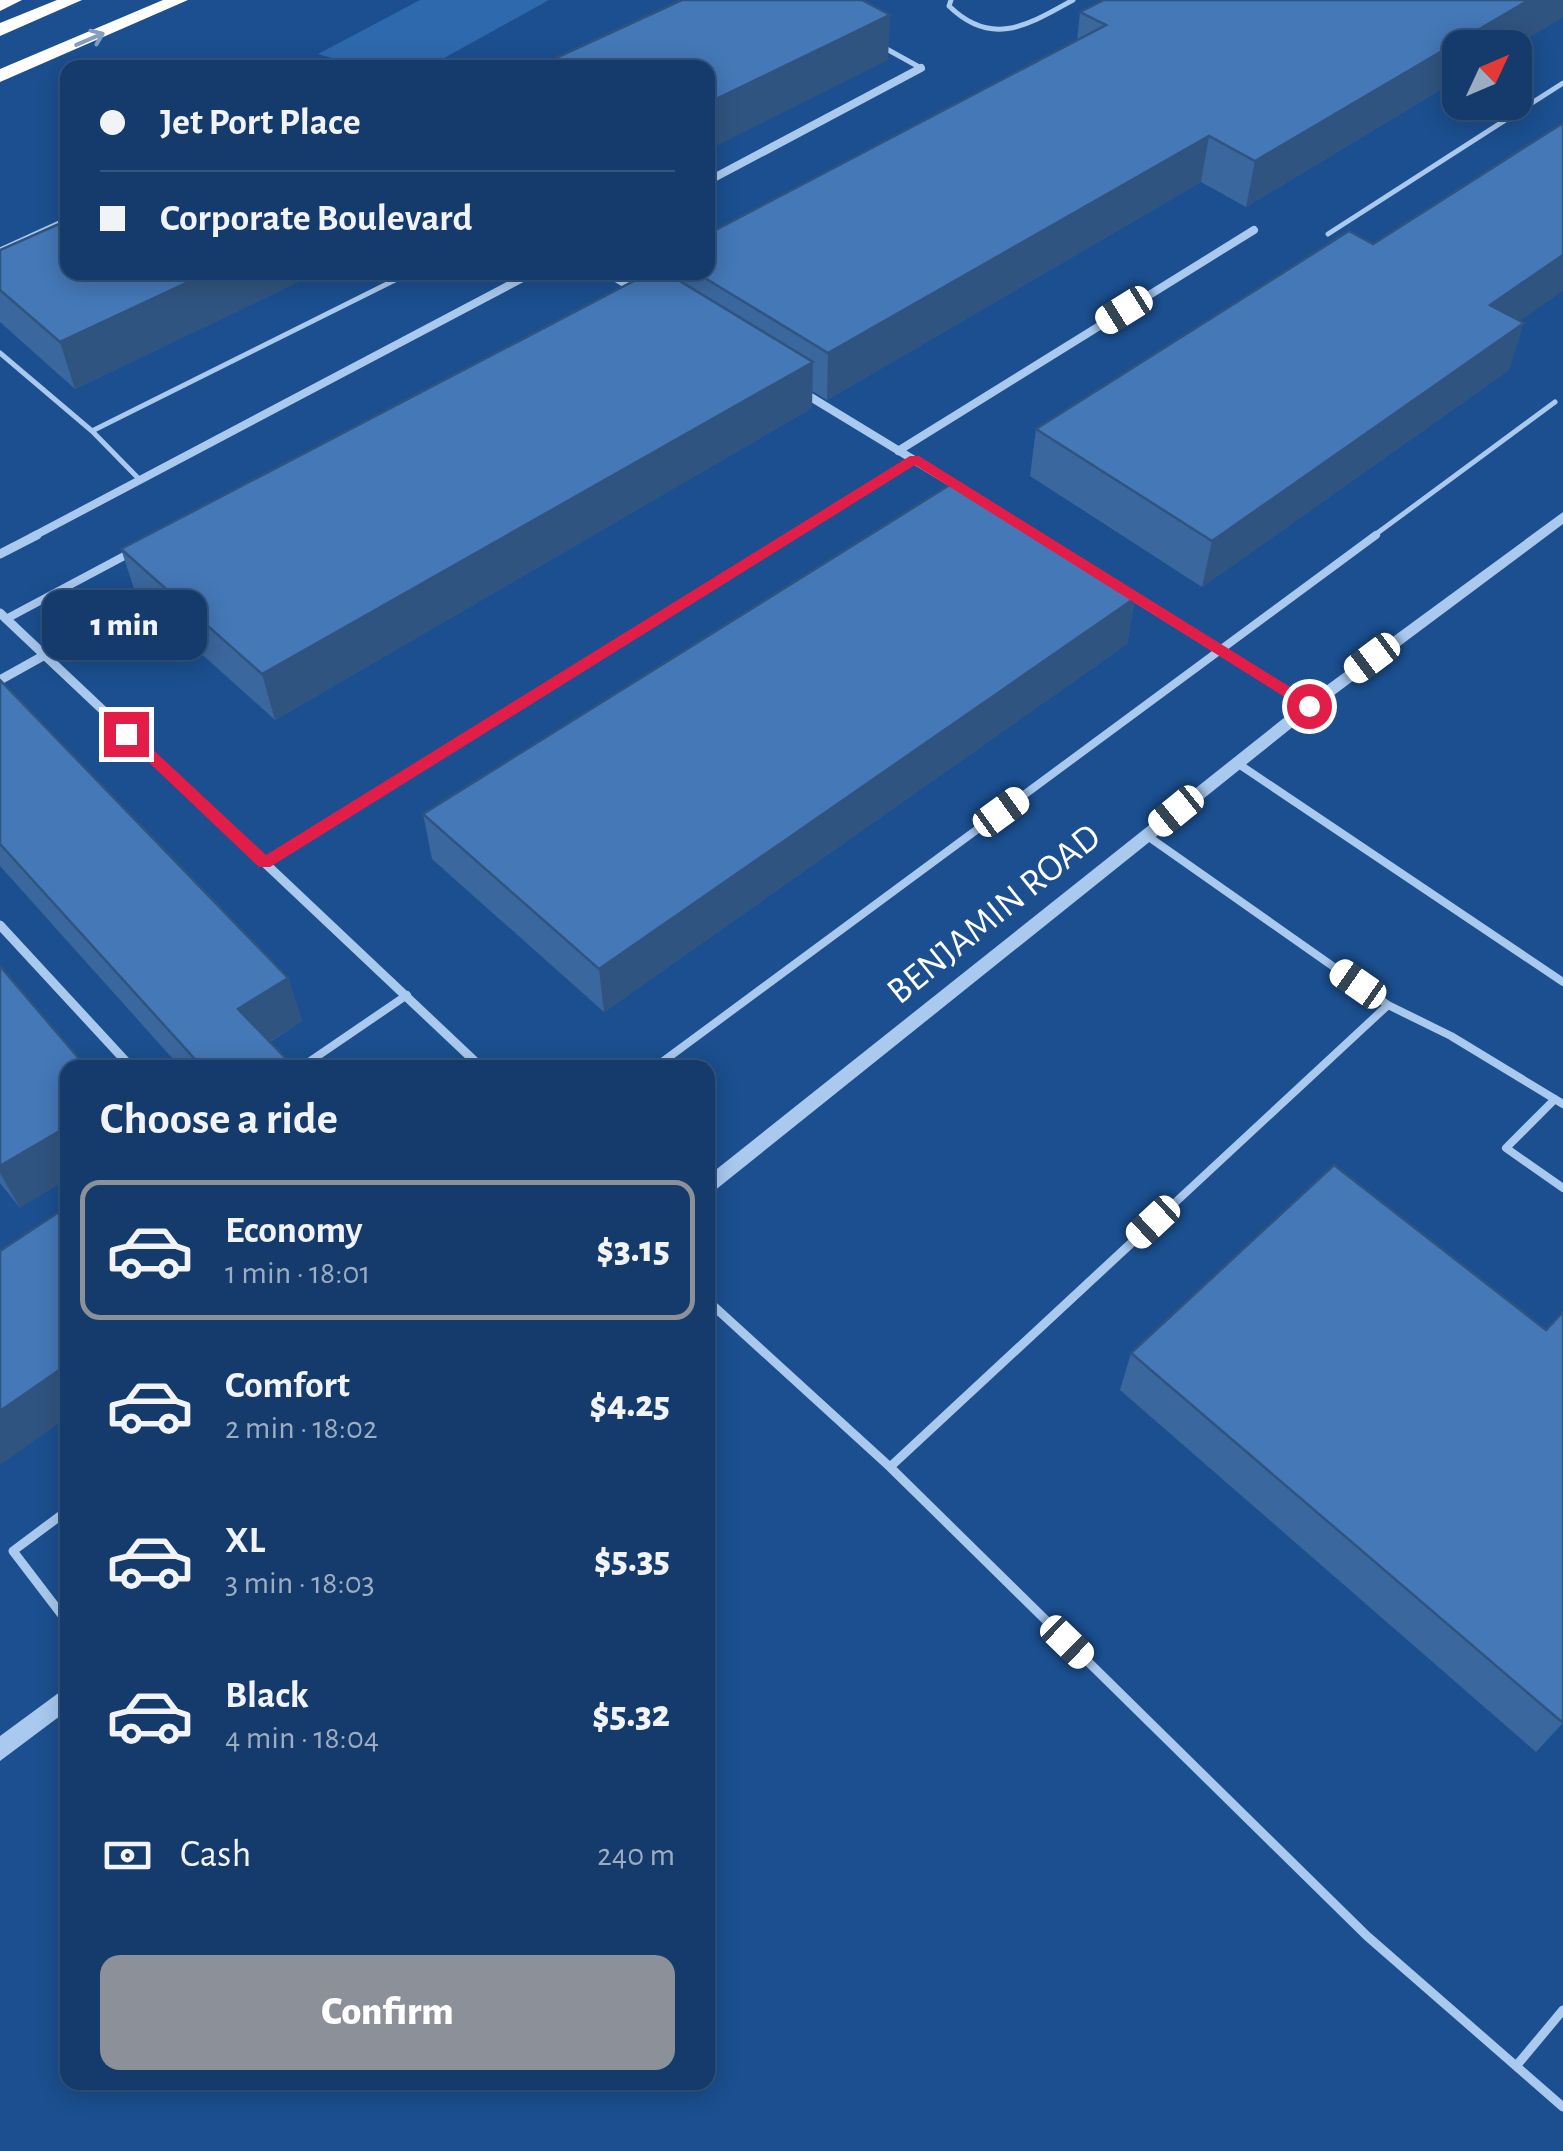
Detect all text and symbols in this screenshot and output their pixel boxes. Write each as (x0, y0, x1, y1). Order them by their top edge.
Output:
one-way arrow (74, 29, 105, 47)
north arrow (1442, 30, 1532, 120)
map controls (1442, 30, 1532, 120)
text: Jet Port Place (160, 104, 361, 142)
text: Corporate Boulevard (160, 200, 472, 238)
car (1091, 281, 1157, 339)
callout: 1 min (44, 589, 208, 659)
text: 1 min (90, 609, 159, 641)
car (1339, 628, 1405, 688)
route start (1287, 684, 1332, 729)
route end (104, 712, 149, 757)
car (1143, 780, 1209, 842)
car (968, 782, 1034, 842)
street label: BENJAMIN ROAD (881, 817, 1108, 1012)
car (1325, 955, 1391, 1013)
text: Choose a ride (100, 1097, 338, 1142)
car (1121, 1191, 1185, 1253)
icon: car (105, 1205, 195, 1295)
text: Economy (225, 1212, 363, 1250)
text: $3.15 (597, 1231, 670, 1269)
text: 1 min · 18:01 (225, 1257, 370, 1289)
icon: car (105, 1360, 195, 1450)
text: Comfort (225, 1367, 350, 1405)
text: $4.25 (590, 1386, 670, 1424)
text: 2 min · 18:02 (225, 1412, 378, 1444)
icon: car (105, 1515, 195, 1605)
text: XL (225, 1522, 265, 1560)
text: $5.35 (594, 1541, 670, 1579)
text: 3 min · 18:03 (225, 1567, 375, 1599)
car (1035, 1610, 1099, 1674)
icon: car (105, 1670, 195, 1760)
text: Black (225, 1677, 309, 1715)
text: $5.32 (592, 1696, 670, 1734)
text: 4 min · 18:04 (225, 1722, 379, 1754)
icon: cash (100, 1828, 155, 1883)
text: Cash (180, 1836, 251, 1874)
text: 240 m (597, 1839, 675, 1871)
button: Confirm (100, 1955, 675, 2070)

